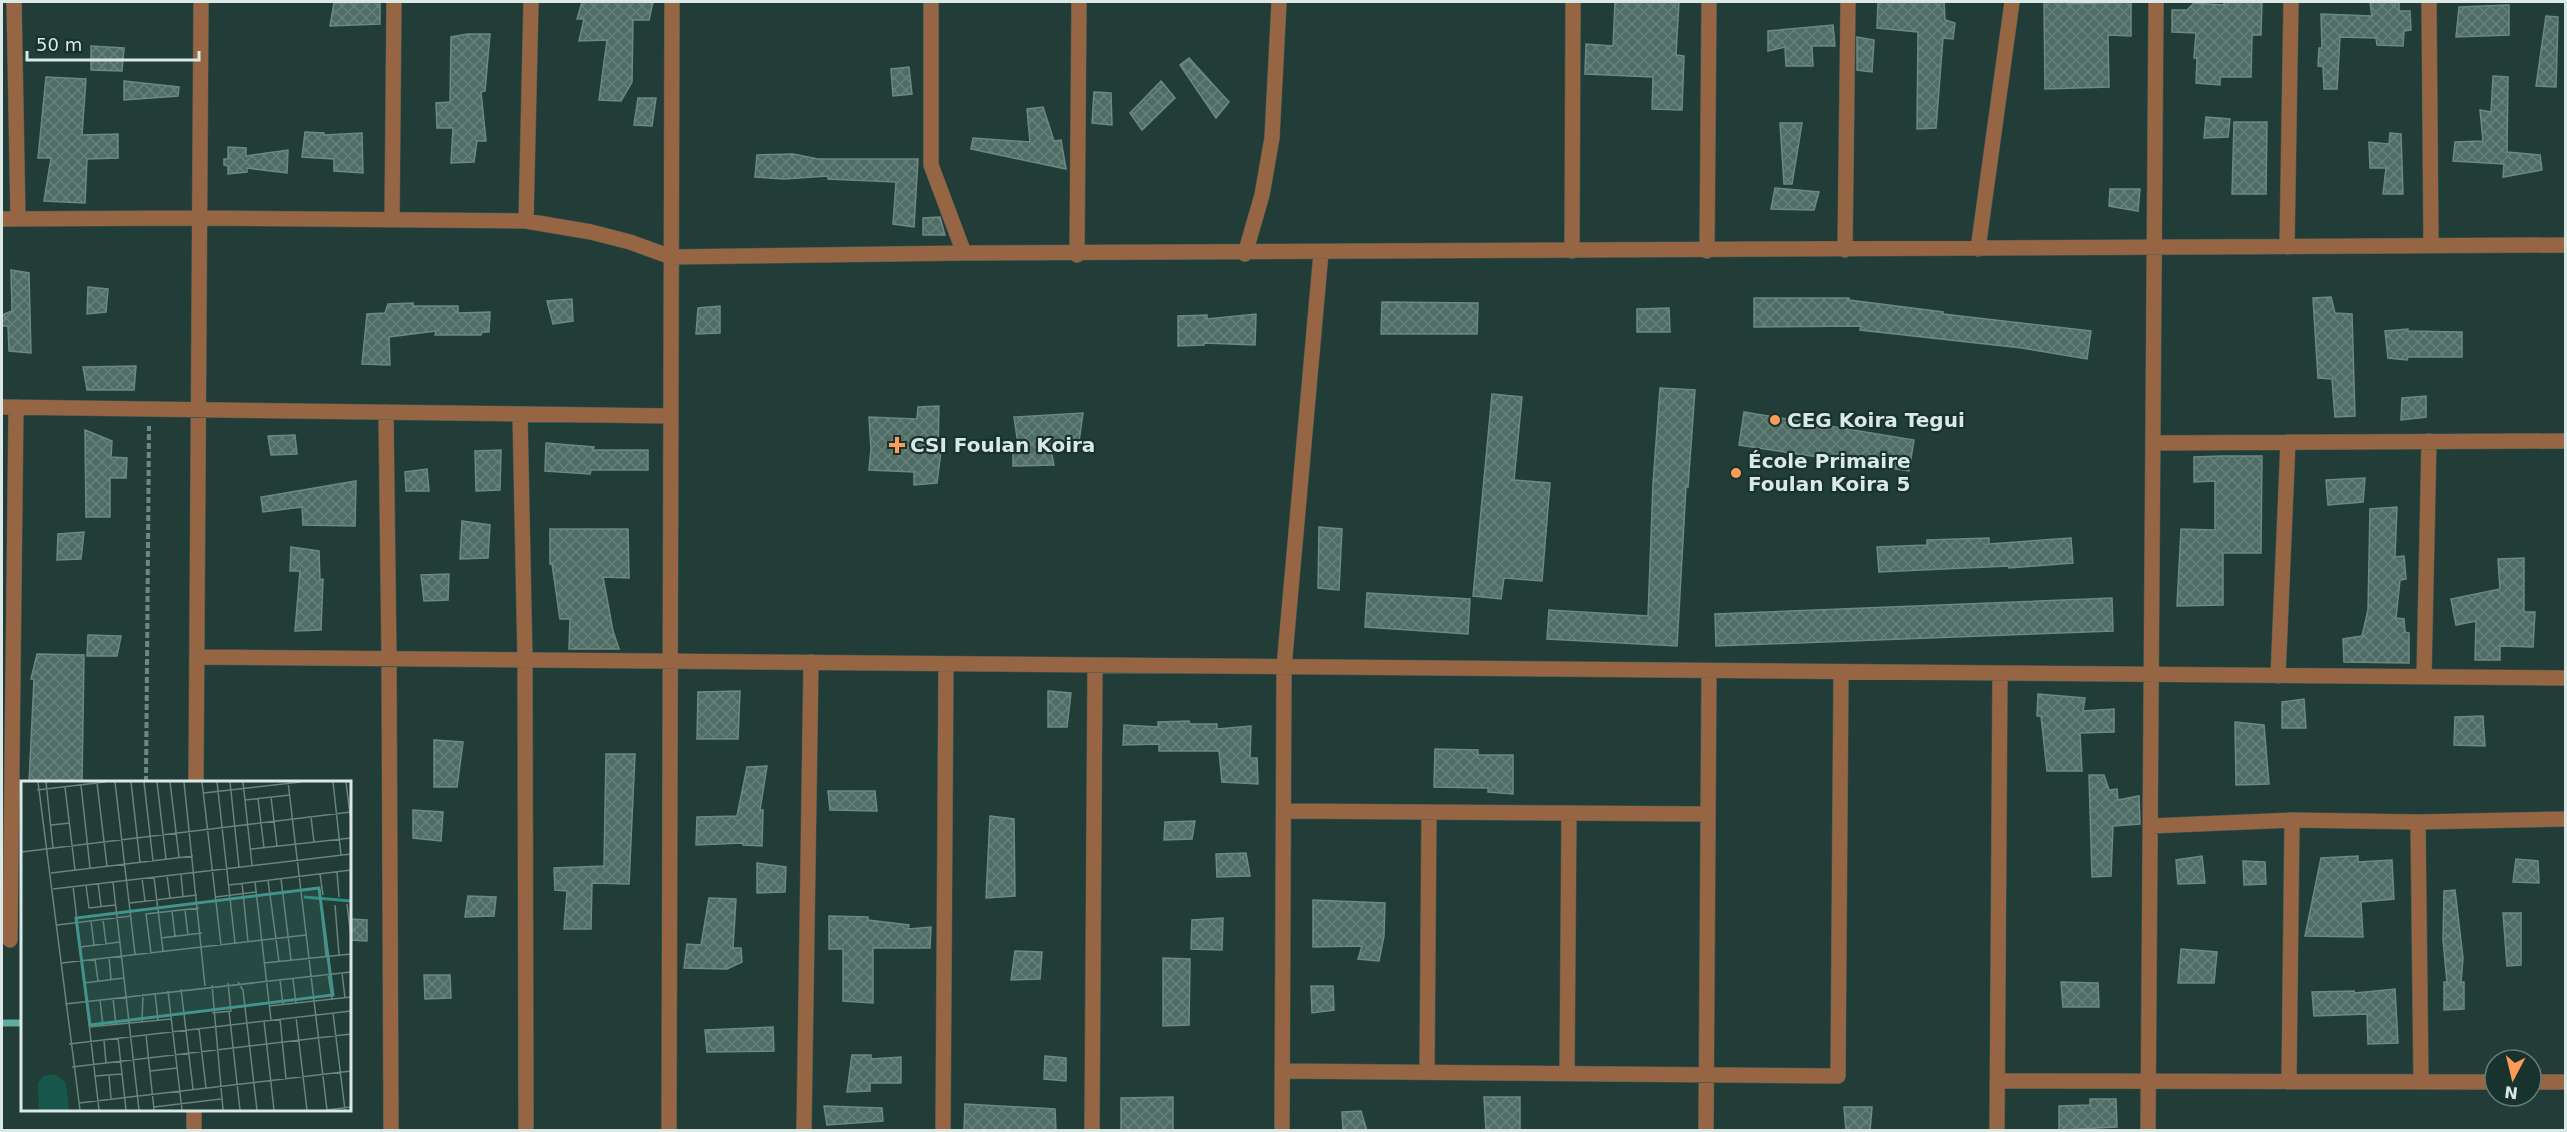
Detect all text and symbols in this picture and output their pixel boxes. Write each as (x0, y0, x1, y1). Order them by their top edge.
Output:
scale bar (27, 24, 200, 62)
text: 50 m (36, 34, 82, 55)
place label: CEG Koira Tegui (1787, 408, 1965, 432)
marker: CEG Koira Tegui (1768, 413, 1782, 427)
place label: CSI Foulan Koira (910, 433, 1095, 457)
marker: CSI Foulan Koira (888, 436, 906, 454)
place label: École Primaire Foulan Koira 5 (1748, 449, 1911, 496)
marker: École Primaire Foulan Koira 5 (1729, 466, 1743, 480)
inset map (21, 781, 351, 1111)
north arrow (2483, 1048, 2543, 1108)
text: N (2503, 1082, 2519, 1103)

